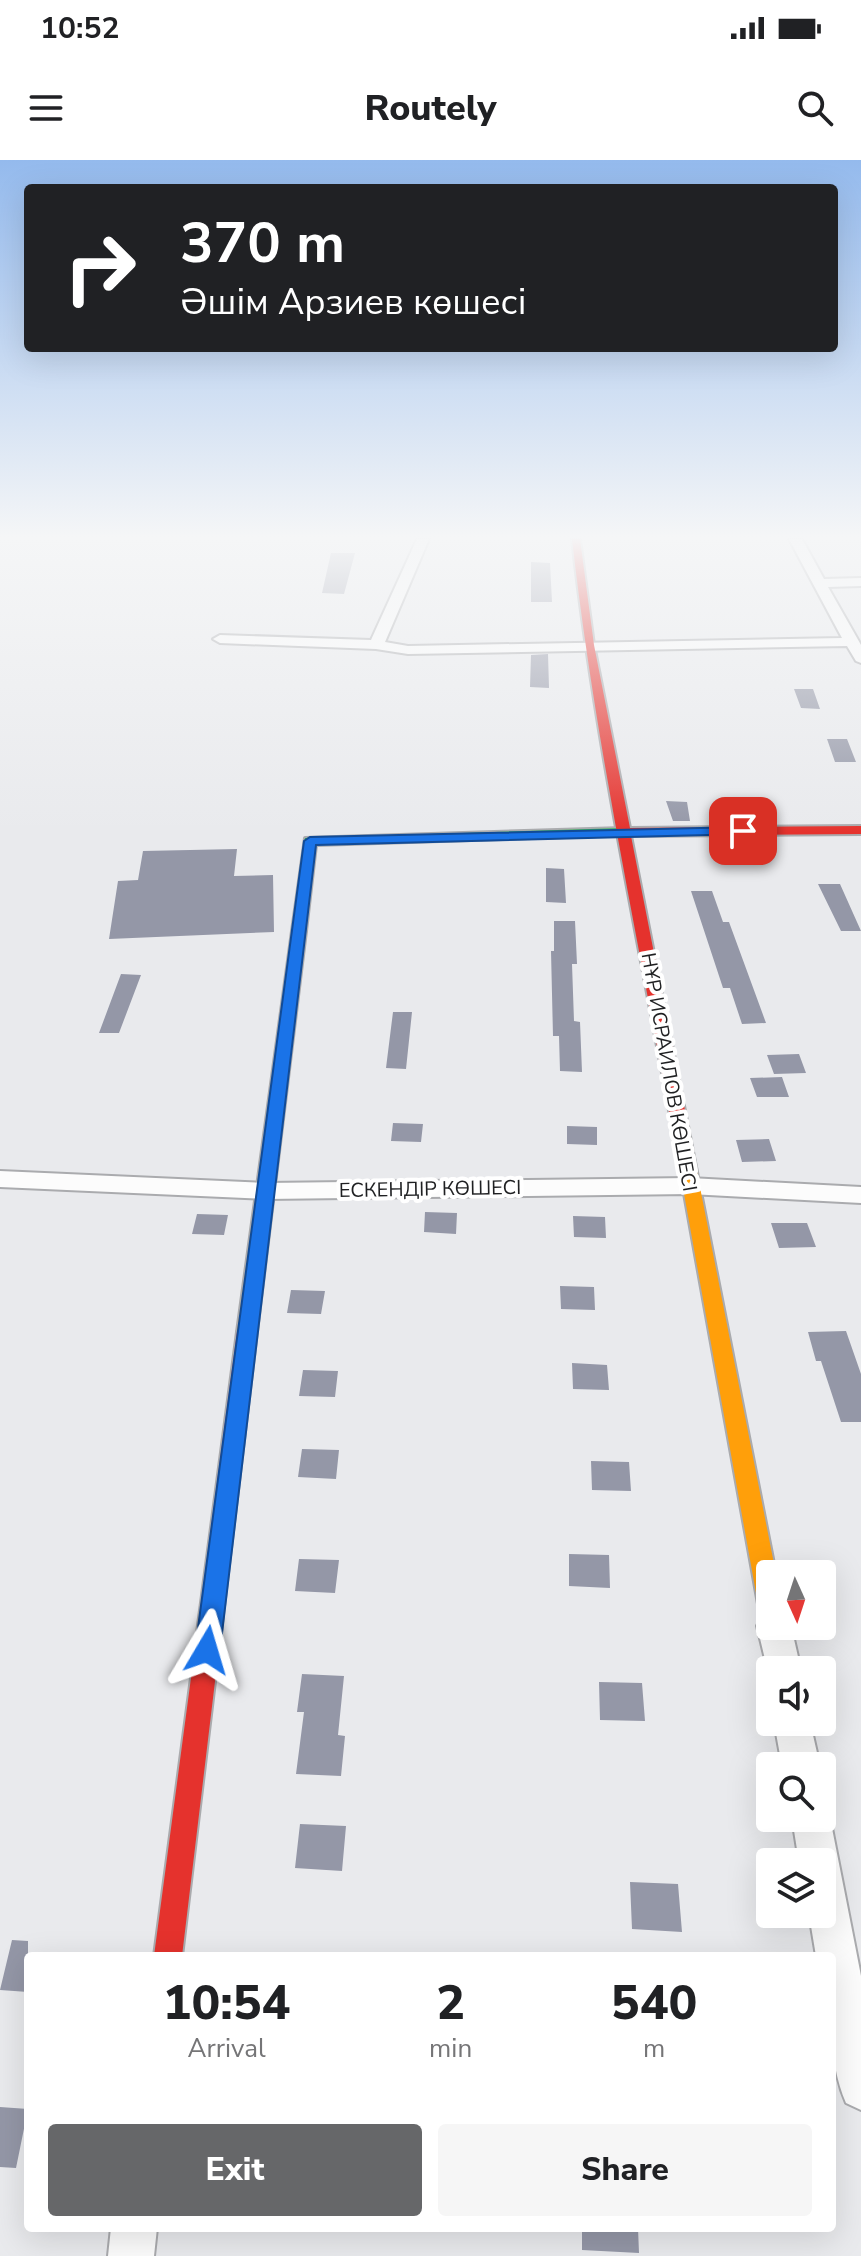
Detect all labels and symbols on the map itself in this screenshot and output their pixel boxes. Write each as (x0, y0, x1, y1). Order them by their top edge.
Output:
pin (709, 797, 777, 865)
street label: НҰР ИСРАИЛОВ КӨШЕСІ (635, 951, 703, 1193)
street label: ЕСКЕНДІР КӨШЕСІ (339, 1174, 521, 1204)
north arrow (756, 1560, 836, 1640)
position arrow (165, 1608, 249, 1692)

